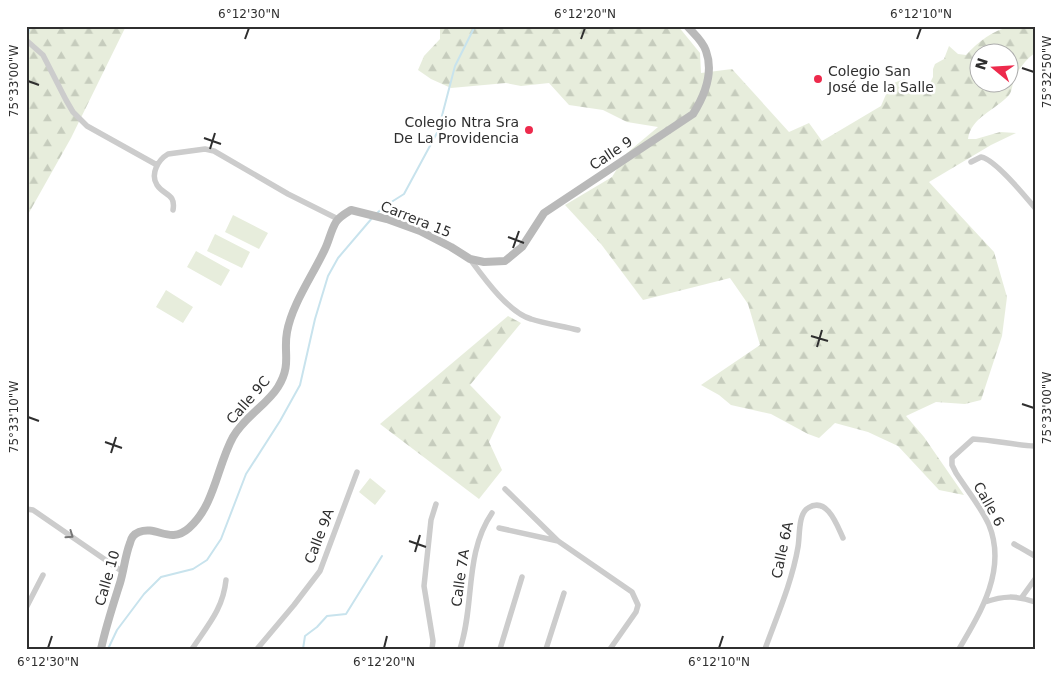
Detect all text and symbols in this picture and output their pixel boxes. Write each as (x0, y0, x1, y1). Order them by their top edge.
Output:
text: 6°12'30"N (218, 7, 280, 21)
text: 6°12'20"N (554, 7, 616, 21)
text: 6°12'10"N (890, 7, 952, 21)
text: 75°32'50"W (1040, 36, 1054, 108)
north arrow (968, 42, 1018, 92)
text: 75°33'00"W (7, 45, 21, 117)
text: N (972, 56, 991, 72)
place label: Colegio San José de la Salle (827, 63, 934, 95)
marker: Colegio San José de la Salle (812, 73, 824, 85)
place label: Colegio Ntra Sra De La Providencia (393, 114, 519, 146)
marker: Colegio Ntra Sra De La Providencia (523, 124, 535, 136)
street label: Calle 9 (587, 133, 635, 173)
street label: Carrera 15 (378, 198, 454, 240)
text: 75°33'00"W (1040, 372, 1054, 444)
street label: Calle 9C (223, 373, 273, 427)
text: 75°33'10"W (7, 381, 21, 453)
street label: Calle 6 (970, 479, 1008, 529)
street label: Calle 9A (301, 506, 337, 566)
street label: Calle 6A (768, 520, 796, 580)
one-way arrow (64, 529, 74, 538)
street label: Calle 10 (91, 548, 123, 608)
street label: Calle 7A (448, 548, 472, 608)
text: 6°12'30"N (17, 655, 79, 669)
text: 6°12'20"N (353, 655, 415, 669)
text: 6°12'10"N (688, 655, 750, 669)

